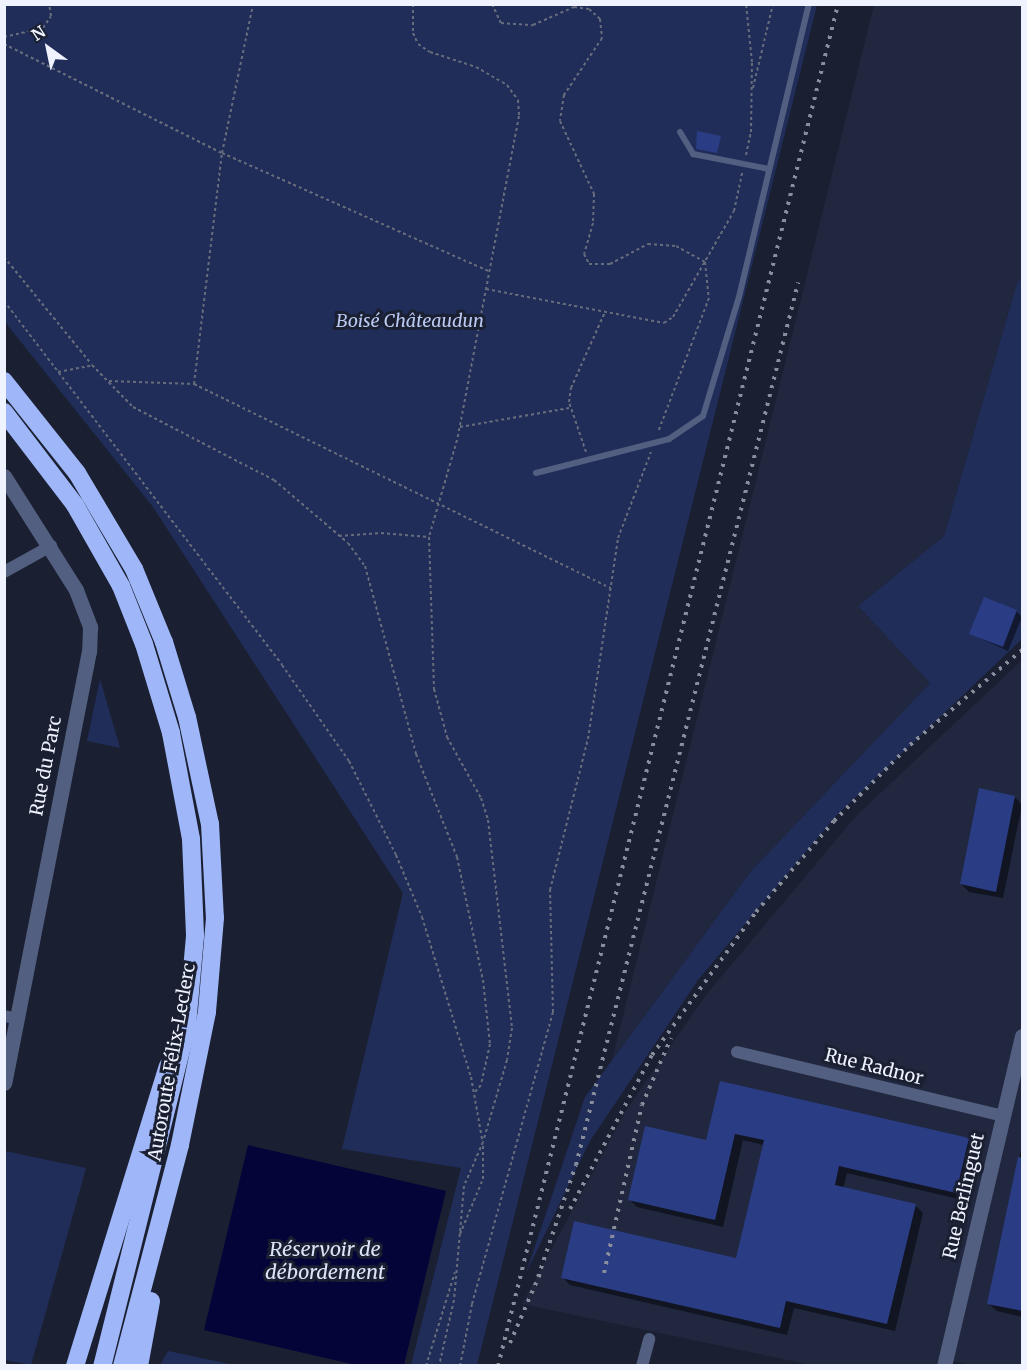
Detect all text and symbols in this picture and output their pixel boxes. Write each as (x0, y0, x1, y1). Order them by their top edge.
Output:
north arrow (18, 18, 78, 78)
text: N (27, 21, 49, 45)
park label: Boisé Châteaudun (336, 310, 484, 332)
street label: Rue du Parc (26, 714, 66, 818)
street label: Autoroute Félix-Leclerc (144, 961, 200, 1163)
street label: Rue Radnor (822, 1044, 926, 1090)
street label: Rue Berlinguet (939, 1131, 989, 1261)
water label: Réservoir de débordement (265, 1237, 385, 1284)

